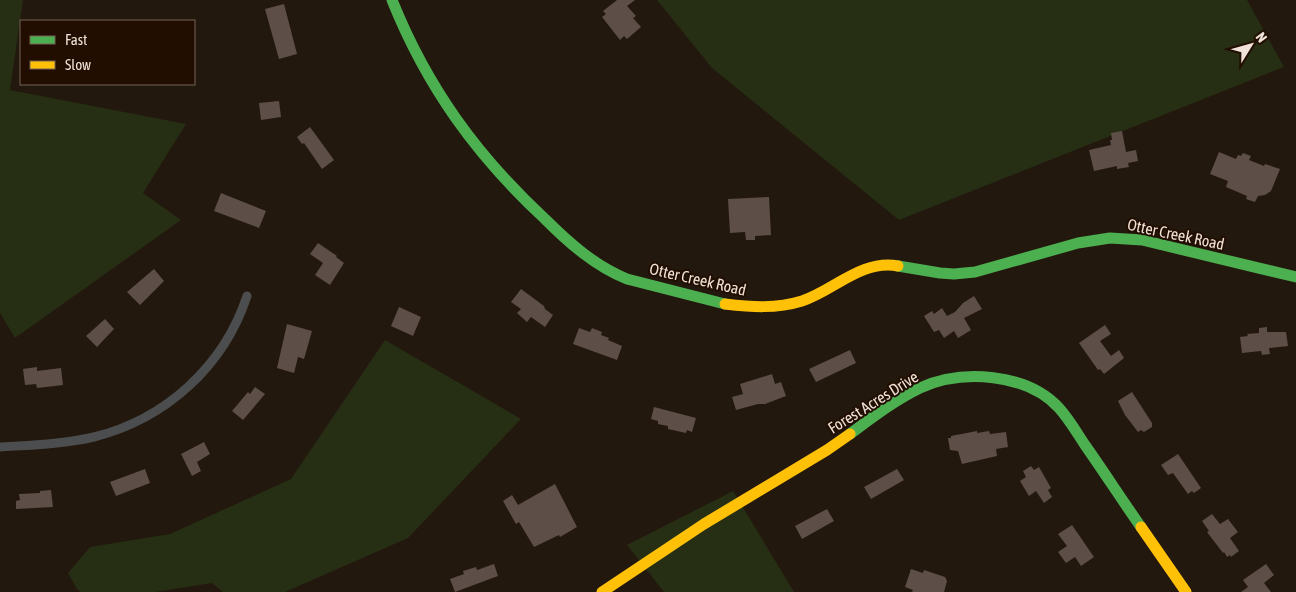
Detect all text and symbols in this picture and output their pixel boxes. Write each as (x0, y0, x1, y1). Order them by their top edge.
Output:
legend (20, 20, 195, 85)
north arrow (1226, 20, 1276, 70)
text: N (1253, 29, 1270, 45)
text: Fast (65, 31, 87, 48)
text: Slow (65, 56, 91, 73)
street label: Otter Creek Road (1126, 215, 1226, 253)
street label: Otter Creek Road (648, 259, 748, 299)
street label: Forest Acres Drive (825, 367, 921, 437)

